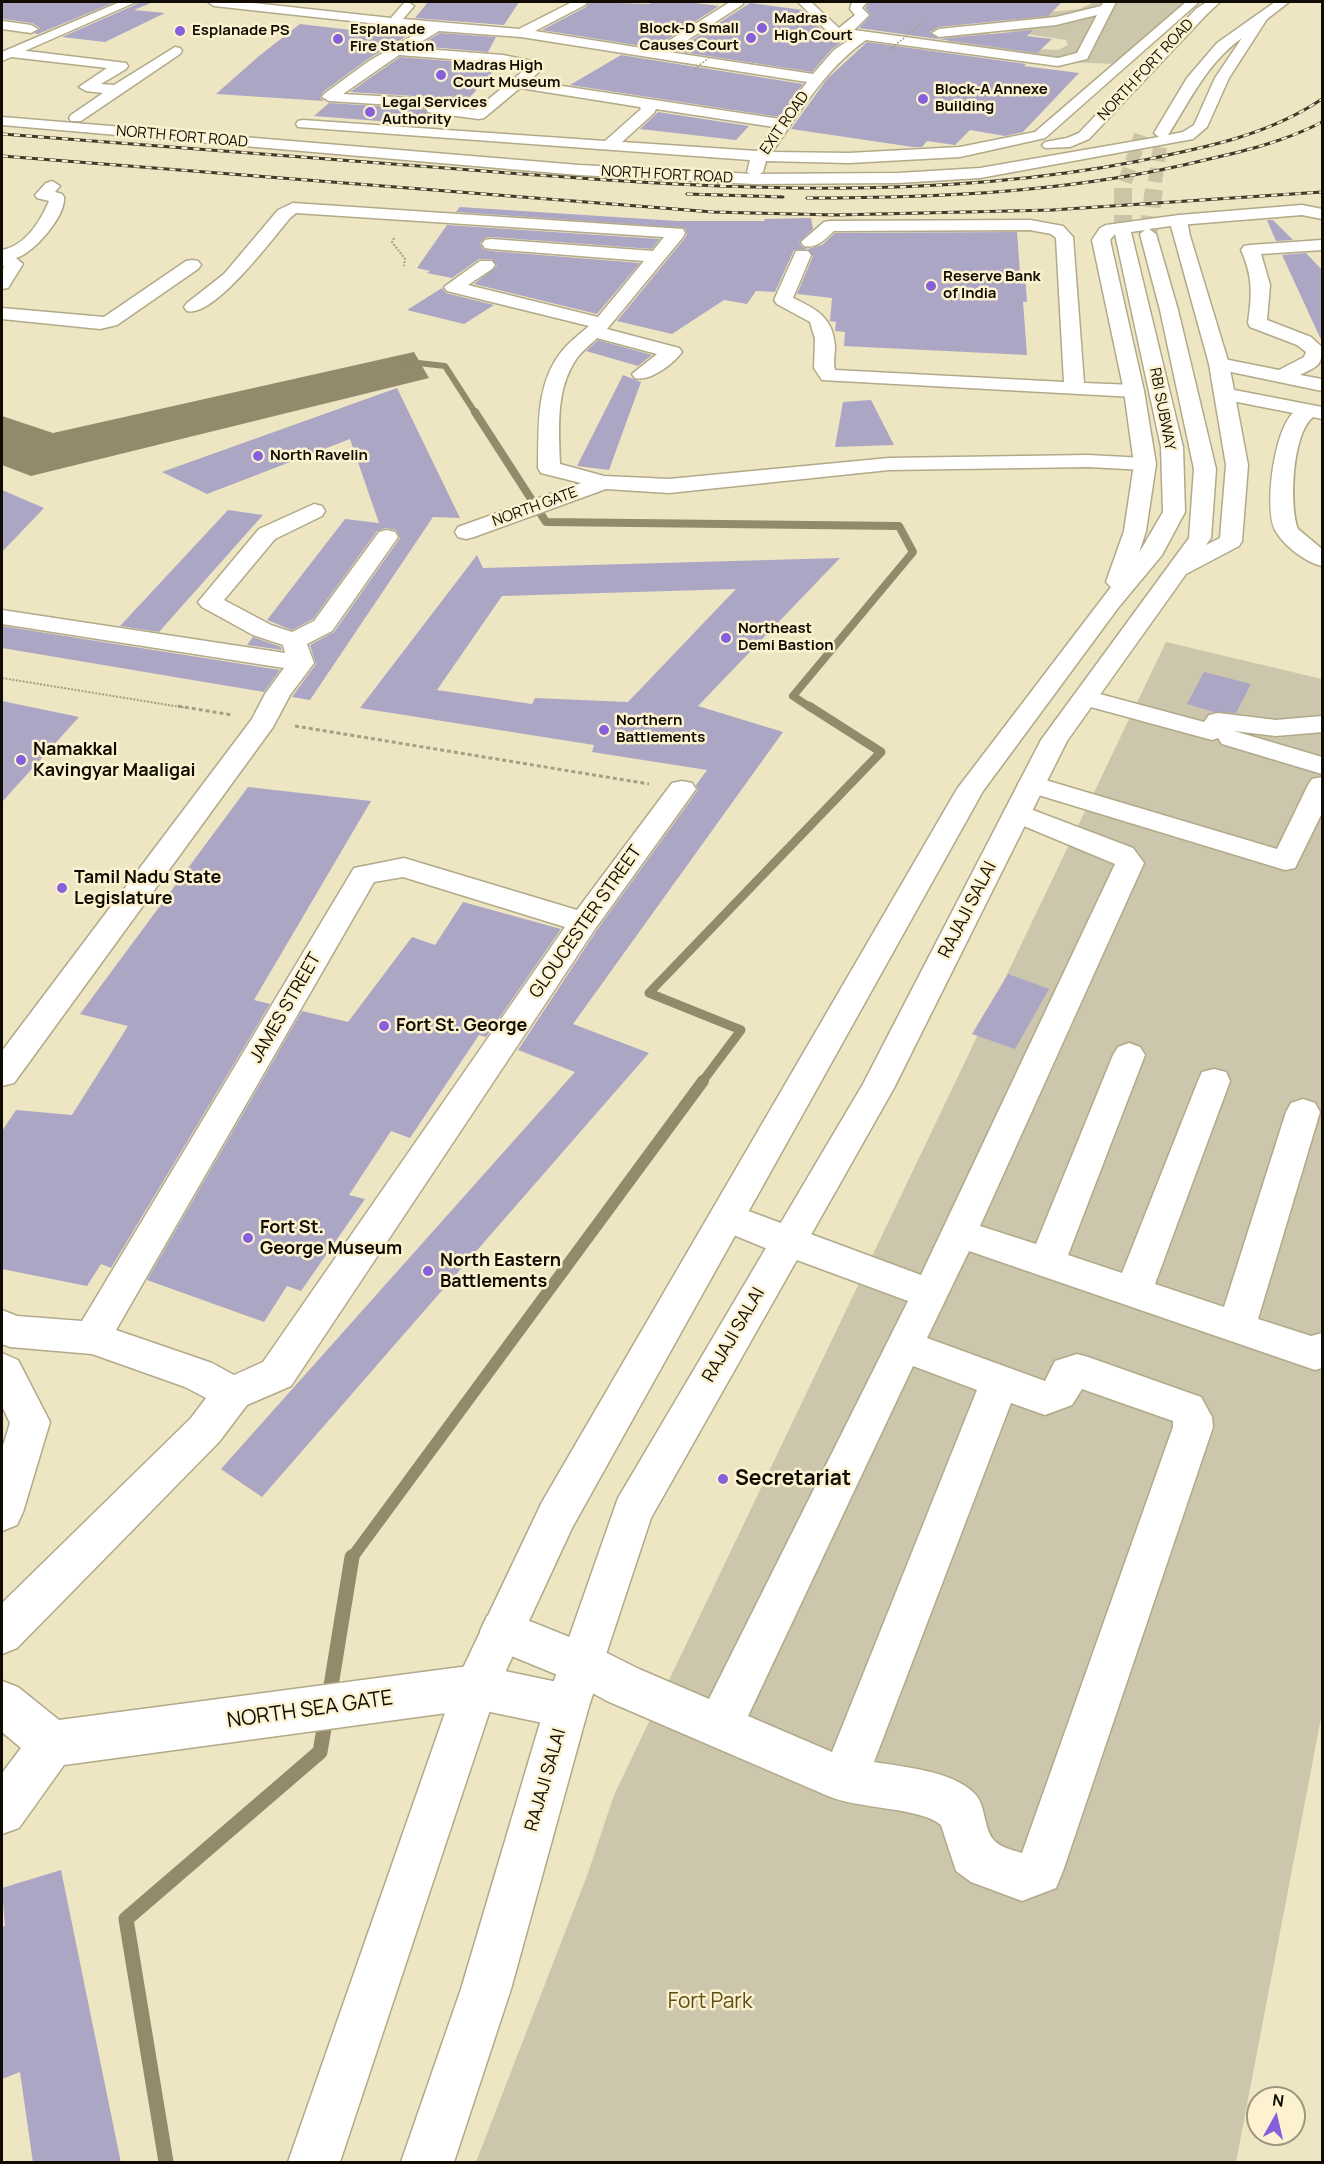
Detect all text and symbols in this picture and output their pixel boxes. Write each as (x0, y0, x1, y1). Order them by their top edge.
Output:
place label: Madras High Court (774, 10, 853, 45)
street label: NORTH FORT ROAD (1094, 16, 1198, 124)
place label: Block-D Small Causes Court (639, 20, 739, 55)
place label: Esplanade Fire Station (350, 21, 434, 56)
marker: Madras High Court (755, 21, 769, 35)
place label: Esplanade PS (192, 22, 290, 40)
marker: Esplanade PS (173, 24, 187, 38)
marker: Block-D Small Causes Court (744, 31, 758, 45)
marker: Esplanade Fire Station (331, 32, 345, 46)
place label: Madras High Court Museum (453, 57, 560, 92)
marker: Madras High Court Museum (434, 68, 448, 82)
place label: Block-A Annexe Building (935, 81, 1048, 116)
street label: EXIT ROAD (757, 88, 813, 158)
marker: Block-A Annexe Building (916, 92, 930, 106)
place label: Legal Services Authority (382, 94, 487, 129)
marker: Legal Services Authority (363, 105, 377, 119)
street label: NORTH FORT ROAD (115, 122, 249, 152)
street label: NORTH FORT ROAD (601, 163, 733, 187)
place label: Reserve Bank of India (943, 268, 1041, 303)
marker: Reserve Bank of India (924, 279, 938, 293)
street label: RBI SUBWAY (1145, 366, 1179, 452)
place label: North Ravelin (270, 447, 368, 465)
marker: North Ravelin (251, 449, 265, 463)
street label: NORTH GATE (490, 483, 580, 531)
place label: Northeast Demi Bastion (738, 620, 834, 655)
marker: Northeast Demi Bastion (719, 631, 733, 645)
place label: Northern Battlements (616, 712, 705, 747)
marker: Northern Battlements (597, 723, 611, 737)
place label: Namakkal Kavingyar Maaligai (33, 739, 196, 782)
marker: Namakkal Kavingyar Maaligai (14, 753, 28, 767)
street label: GLOUCESTER STREET (525, 842, 647, 1002)
street label: RAJAJI SALAI (934, 858, 1002, 962)
place label: Tamil Nadu State Legislature (74, 867, 221, 910)
marker: Tamil Nadu State Legislature (55, 881, 69, 895)
street label: JAMES STREET (246, 949, 326, 1067)
place label: Fort St. George (396, 1015, 527, 1037)
marker: Fort St. George (377, 1019, 391, 1033)
place label: Fort St. George Museum (260, 1217, 402, 1260)
marker: Fort St. George Museum (241, 1231, 255, 1245)
place label: North Eastern Battlements (440, 1250, 561, 1292)
marker: North Eastern Battlements (421, 1264, 435, 1278)
street label: RAJAJI SALAI (698, 1284, 770, 1386)
place label: Secretariat (735, 1466, 851, 1492)
marker: Secretariat (716, 1472, 730, 1486)
street label: NORTH SEA GATE (225, 1686, 395, 1734)
street label: RAJAJI SALAI (521, 1726, 571, 1834)
park label: Fort Park (668, 1989, 752, 2015)
north arrow (1246, 2086, 1306, 2146)
text: N (1271, 2088, 1285, 2112)

